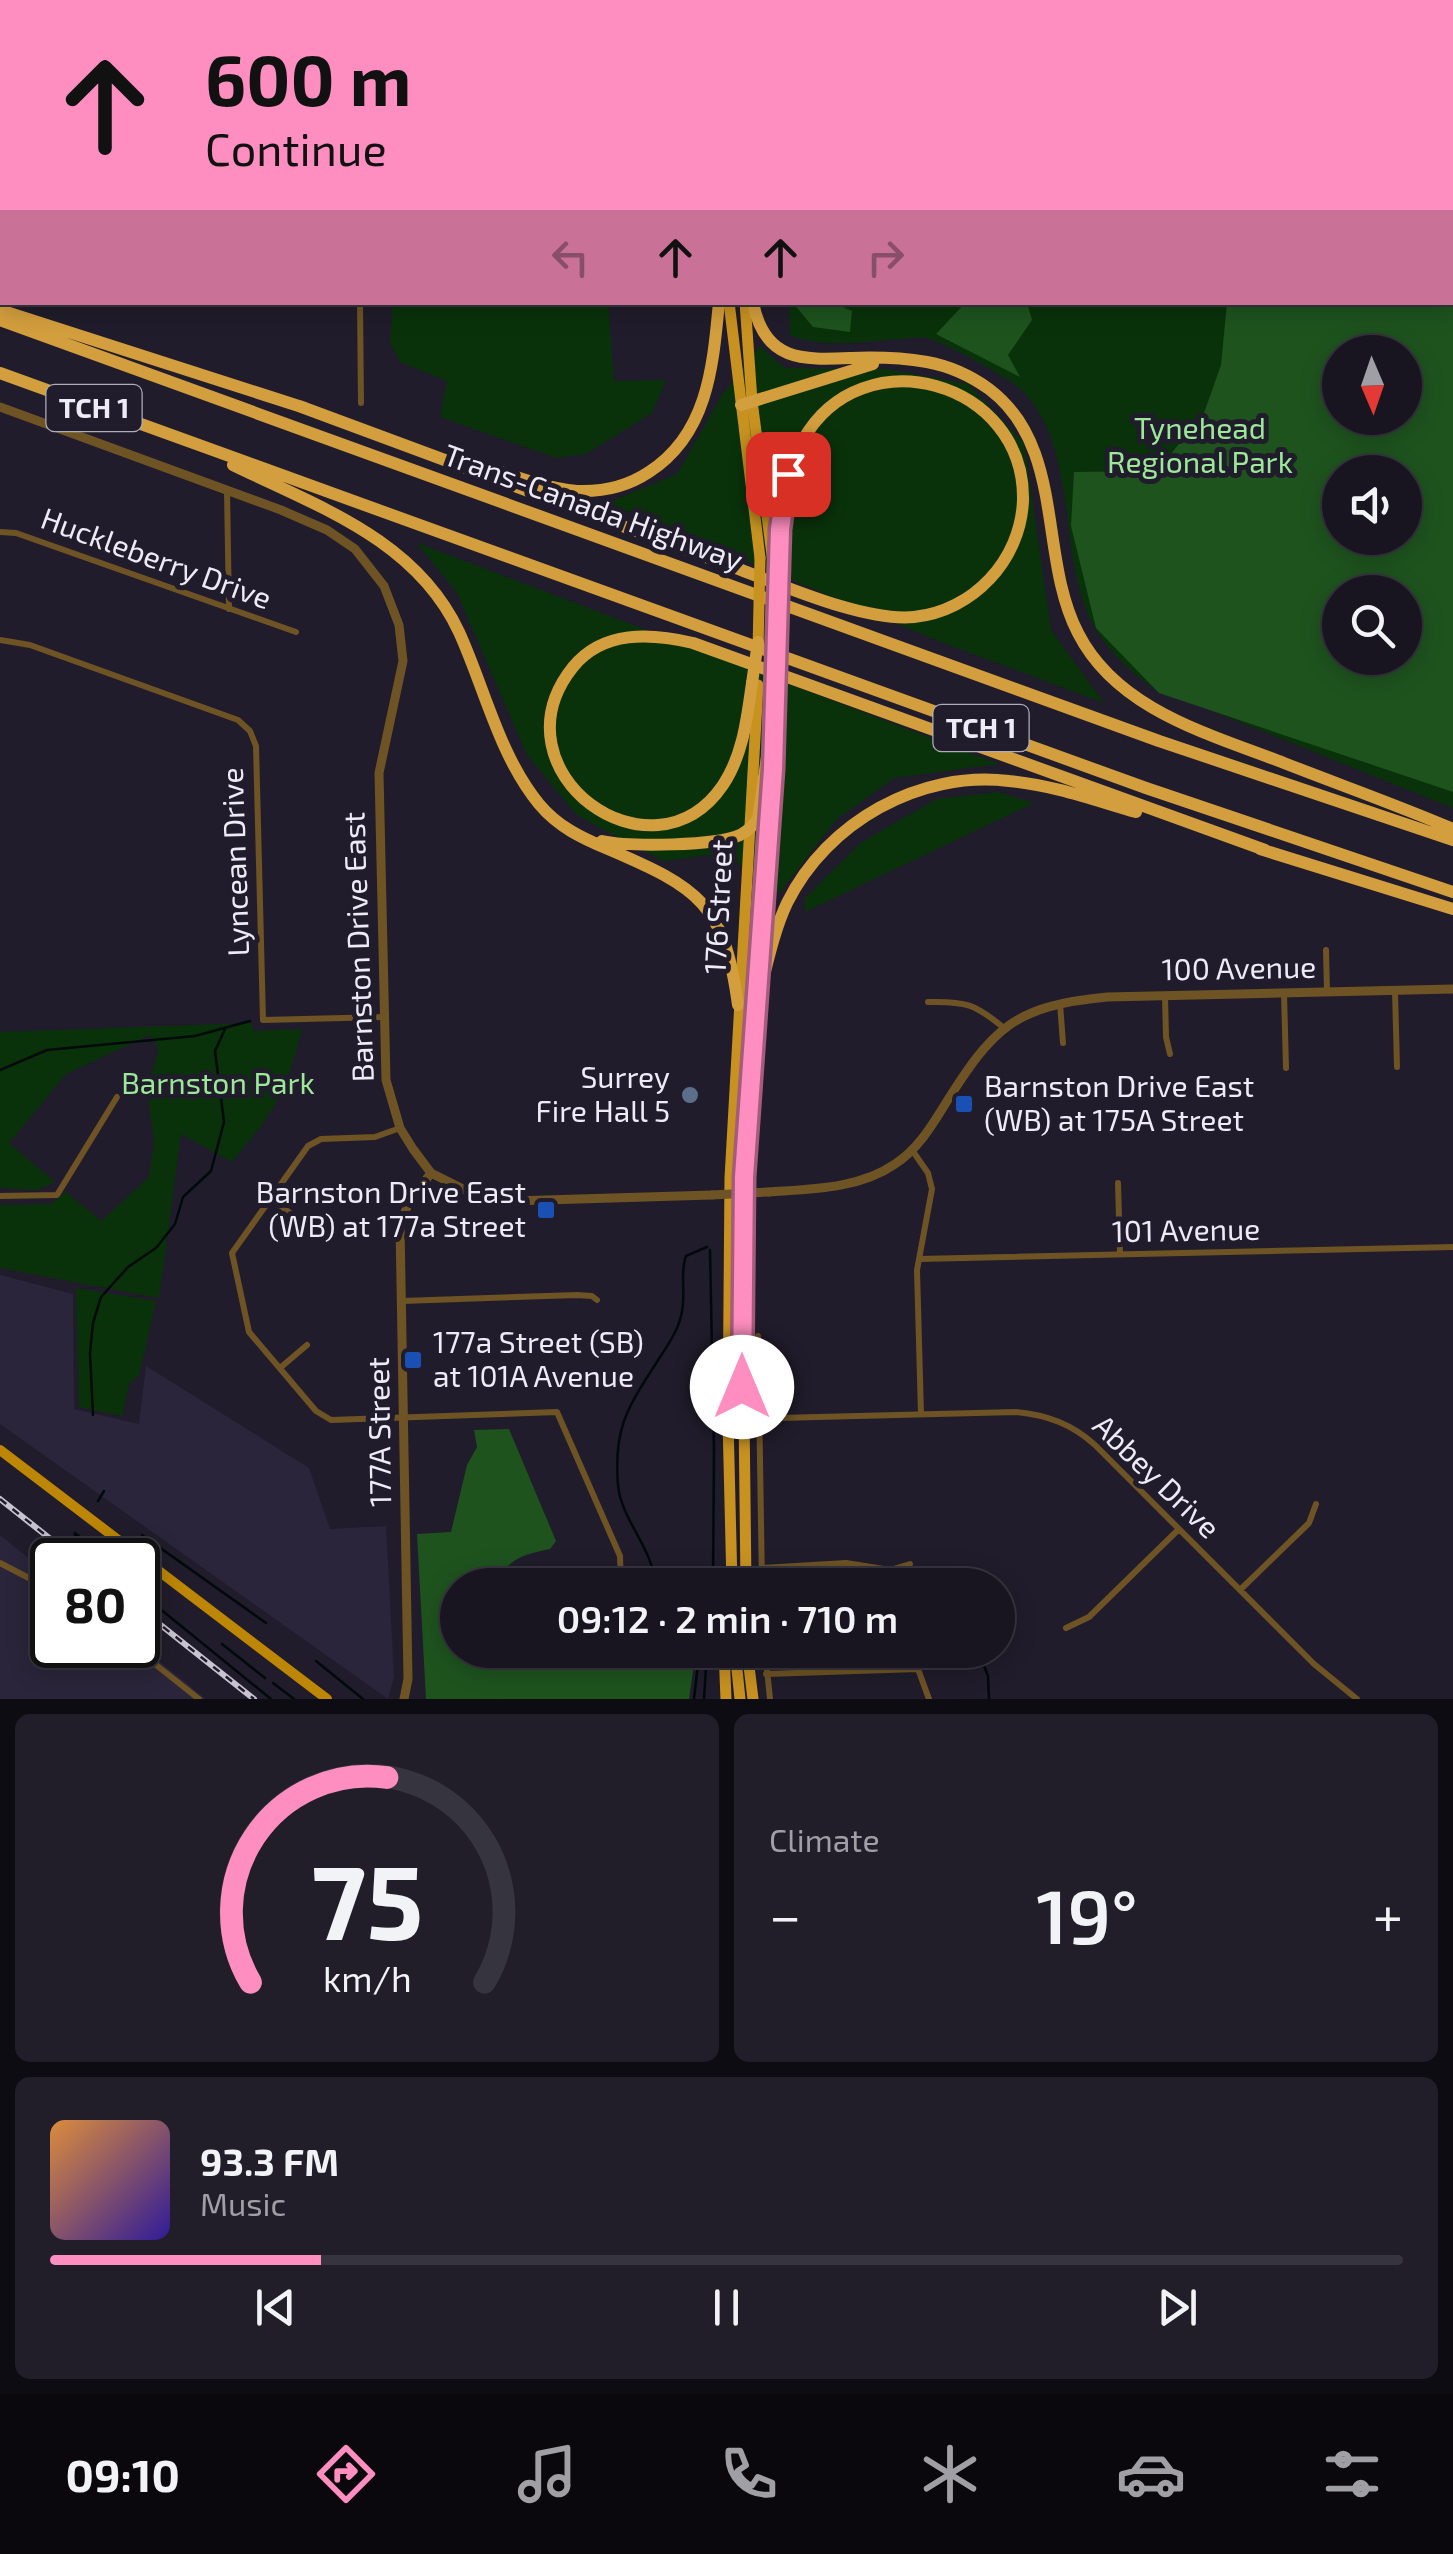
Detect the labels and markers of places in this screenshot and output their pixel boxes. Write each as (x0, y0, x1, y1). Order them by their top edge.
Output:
pin (746, 432, 831, 517)
place label: Surrey Fire Hall 5 (536, 1058, 670, 1128)
place label: Barnston Drive East (WB) at 175A Street (984, 1067, 1254, 1137)
marker: Surrey Fire Hall 5 (679, 1084, 701, 1106)
marker: Barnston Drive East (WB) at 175A Street (953, 1093, 975, 1115)
place label: Barnston Drive East (WB) at 177a Street (256, 1173, 526, 1243)
marker: Barnston Drive East (WB) at 177a Street (535, 1199, 557, 1221)
place label: 177a Street (SB) at 101A Avenue (433, 1323, 644, 1393)
marker: 177a Street (SB) at 101A Avenue (402, 1349, 424, 1371)

